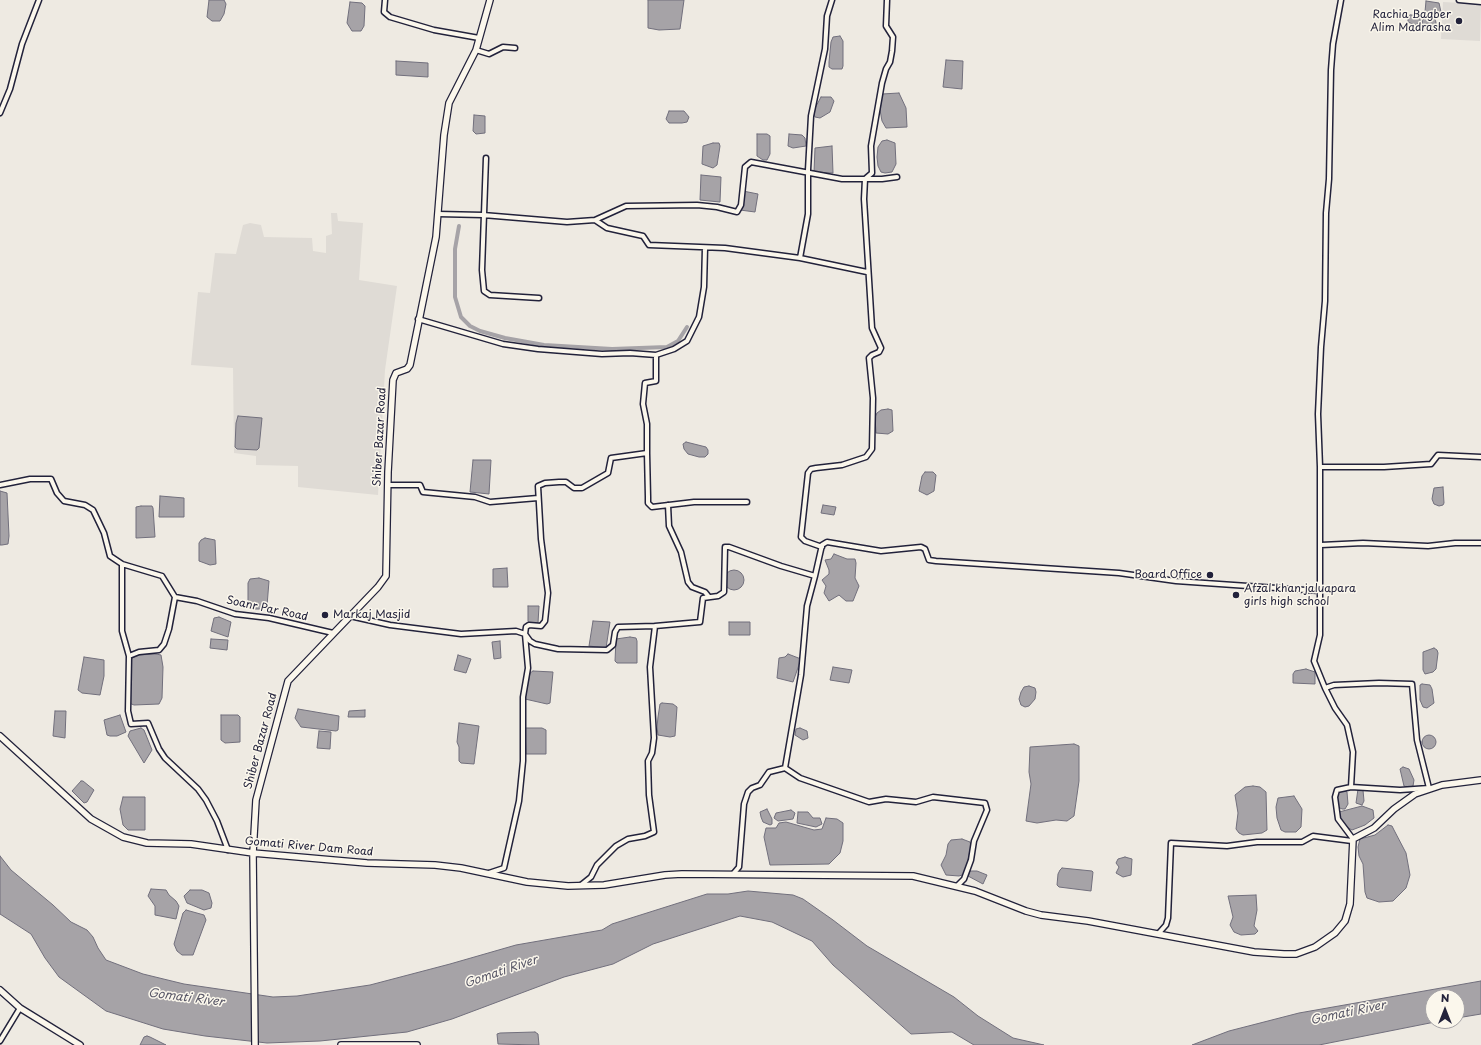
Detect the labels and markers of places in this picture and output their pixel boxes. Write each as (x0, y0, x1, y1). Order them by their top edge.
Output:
place label: Rachia Bagber Alim Madrasha (1370, 8, 1451, 34)
marker: Rachia Bagber Alim Madrasha (1454, 16, 1464, 26)
place label: Board Office (1134, 568, 1202, 582)
marker: Board Office (1205, 570, 1215, 580)
place label: Afzal khan jaluapara girls high school (1244, 582, 1356, 608)
marker: Afzal khan jaluapara girls high school (1231, 590, 1241, 600)
place label: Markaj Masjid (333, 608, 410, 622)
marker: Markaj Masjid (320, 610, 330, 620)

